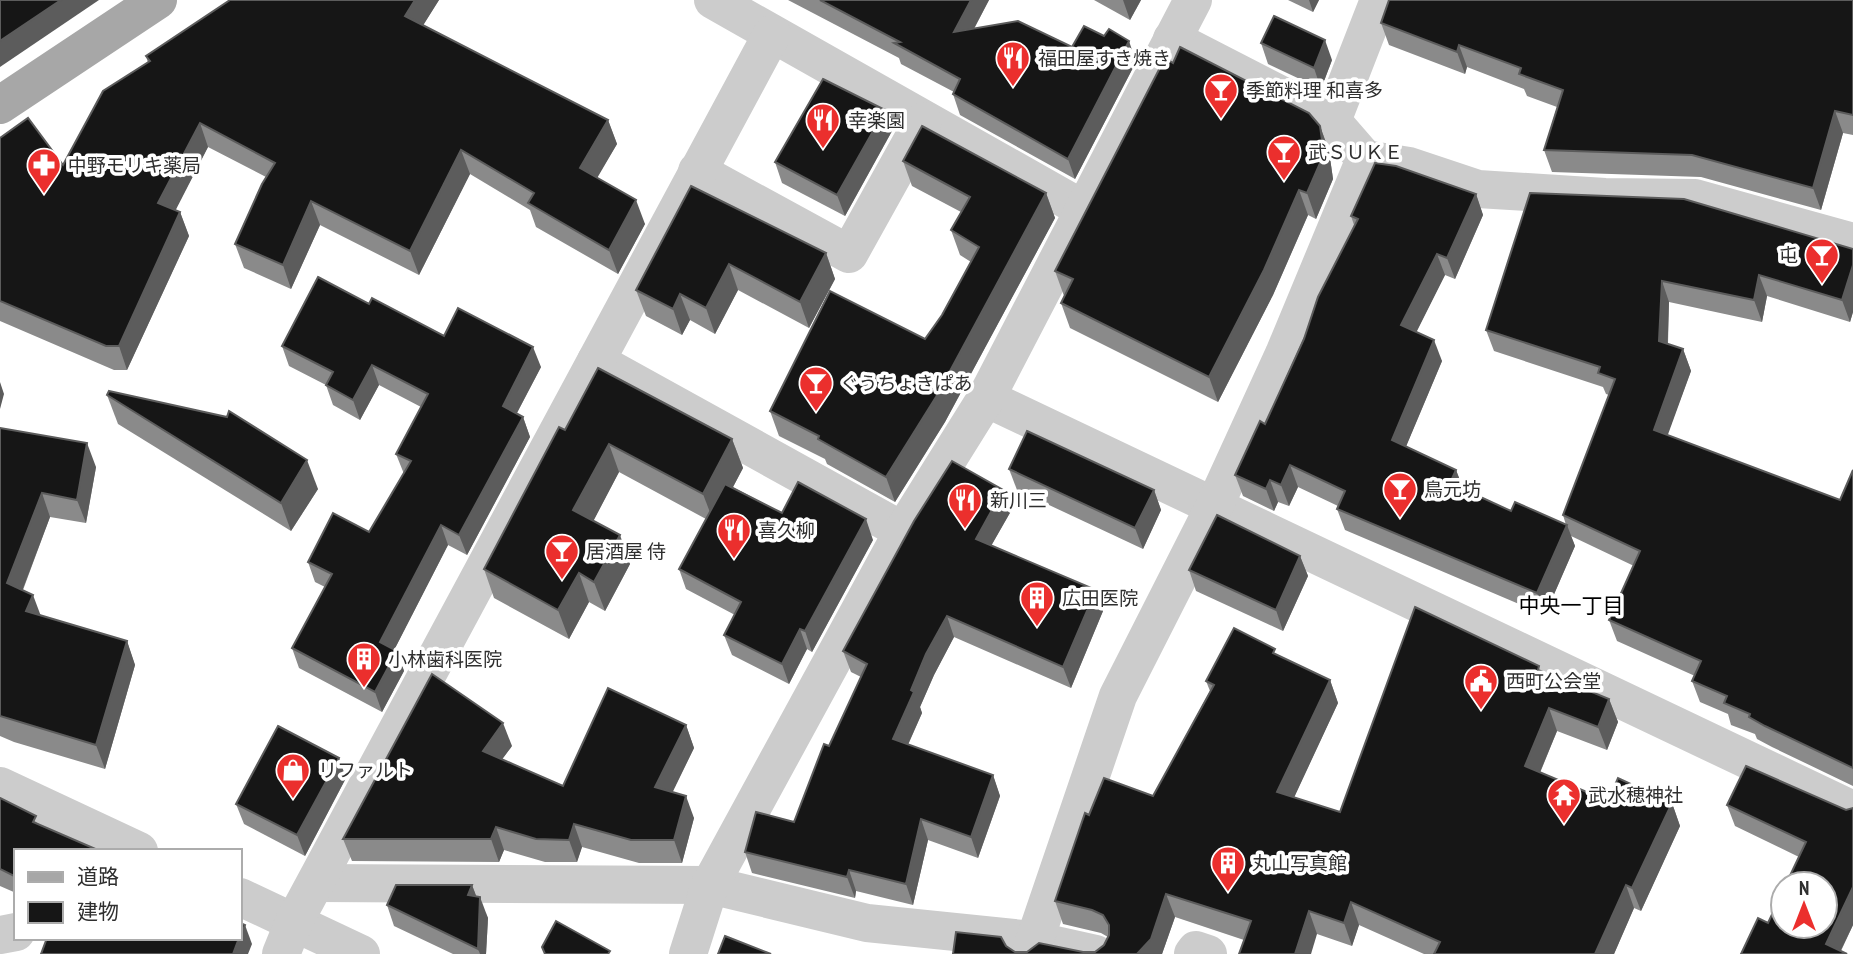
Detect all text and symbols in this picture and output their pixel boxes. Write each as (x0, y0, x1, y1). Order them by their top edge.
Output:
restaurant icon: 福田屋すき焼き (994, 39, 1032, 88)
place label: 福田屋すき焼き (1038, 46, 1171, 70)
bar icon: 季節料理 和喜多 (1202, 71, 1240, 120)
place label: 季節料理 和喜多 (1246, 78, 1383, 102)
restaurant icon: 幸楽園 (804, 101, 842, 150)
place label: 幸楽園 (848, 108, 905, 132)
bar icon: 武ＳＵＫＥ (1265, 133, 1303, 182)
place label: 武ＳＵＫＥ (1308, 140, 1403, 164)
pharmacy icon: 中野モリキ薬局 (25, 146, 63, 195)
place label: 中野モリキ薬局 (68, 153, 201, 177)
bar icon: 屯 (1803, 236, 1841, 285)
place label: 屯 (1779, 243, 1798, 267)
bar icon: ぐうちょきぱあ (797, 364, 835, 413)
place label: ぐうちょきぱあ (840, 371, 973, 395)
bar icon: 鳥元坊 (1381, 470, 1419, 519)
place label: 鳥元坊 (1424, 477, 1481, 501)
restaurant icon: 新川三 (946, 481, 984, 530)
place label: 新川三 (990, 488, 1047, 512)
restaurant icon: 喜久柳 (715, 511, 753, 560)
place label: 喜久柳 (758, 518, 815, 542)
bar icon: 居酒屋 侍 (543, 532, 581, 581)
place label: 居酒屋 侍 (586, 539, 666, 563)
building icon: 広田医院 (1018, 579, 1056, 628)
place label: 広田医院 (1062, 586, 1138, 610)
district label: 中央一丁目 (1519, 592, 1624, 619)
building icon: 小林歯科医院 (345, 640, 383, 689)
place label: 小林歯科医院 (388, 647, 502, 671)
public building icon: 西町公会堂 (1462, 662, 1500, 711)
place label: 西町公会堂 (1506, 669, 1601, 693)
shop icon: リファルト (274, 751, 312, 800)
place label: リファルト (318, 758, 413, 782)
temple icon: 武水穂神社 (1545, 776, 1583, 825)
place label: 武水穂神社 (1588, 783, 1683, 807)
building icon: 丸山写真館 (1209, 844, 1247, 893)
legend (14, 849, 242, 940)
place label: 丸山写真館 (1252, 851, 1347, 875)
text: 道路 (77, 863, 119, 890)
north arrow (1769, 870, 1839, 940)
text: N (1799, 876, 1809, 900)
text: 建物 (77, 898, 119, 925)

